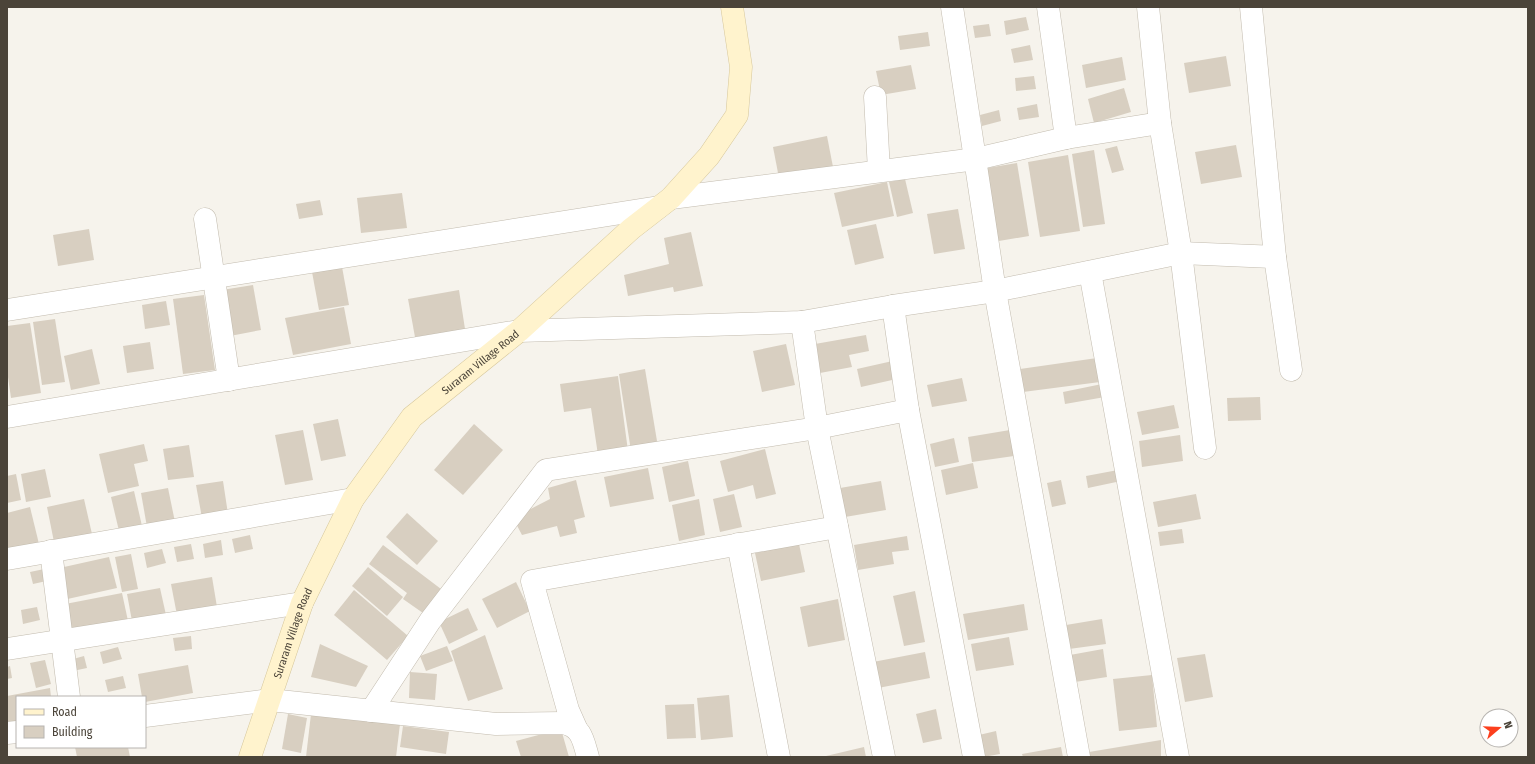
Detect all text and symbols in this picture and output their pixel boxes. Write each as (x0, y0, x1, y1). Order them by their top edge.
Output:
street label: Suraram Village Road (439, 327, 522, 397)
street label: Suraram Village Road (270, 586, 315, 680)
legend (16, 696, 146, 748)
text: Road (52, 705, 77, 719)
north arrow (1479, 708, 1519, 748)
text: N (1501, 720, 1515, 730)
text: Building (52, 725, 93, 739)

